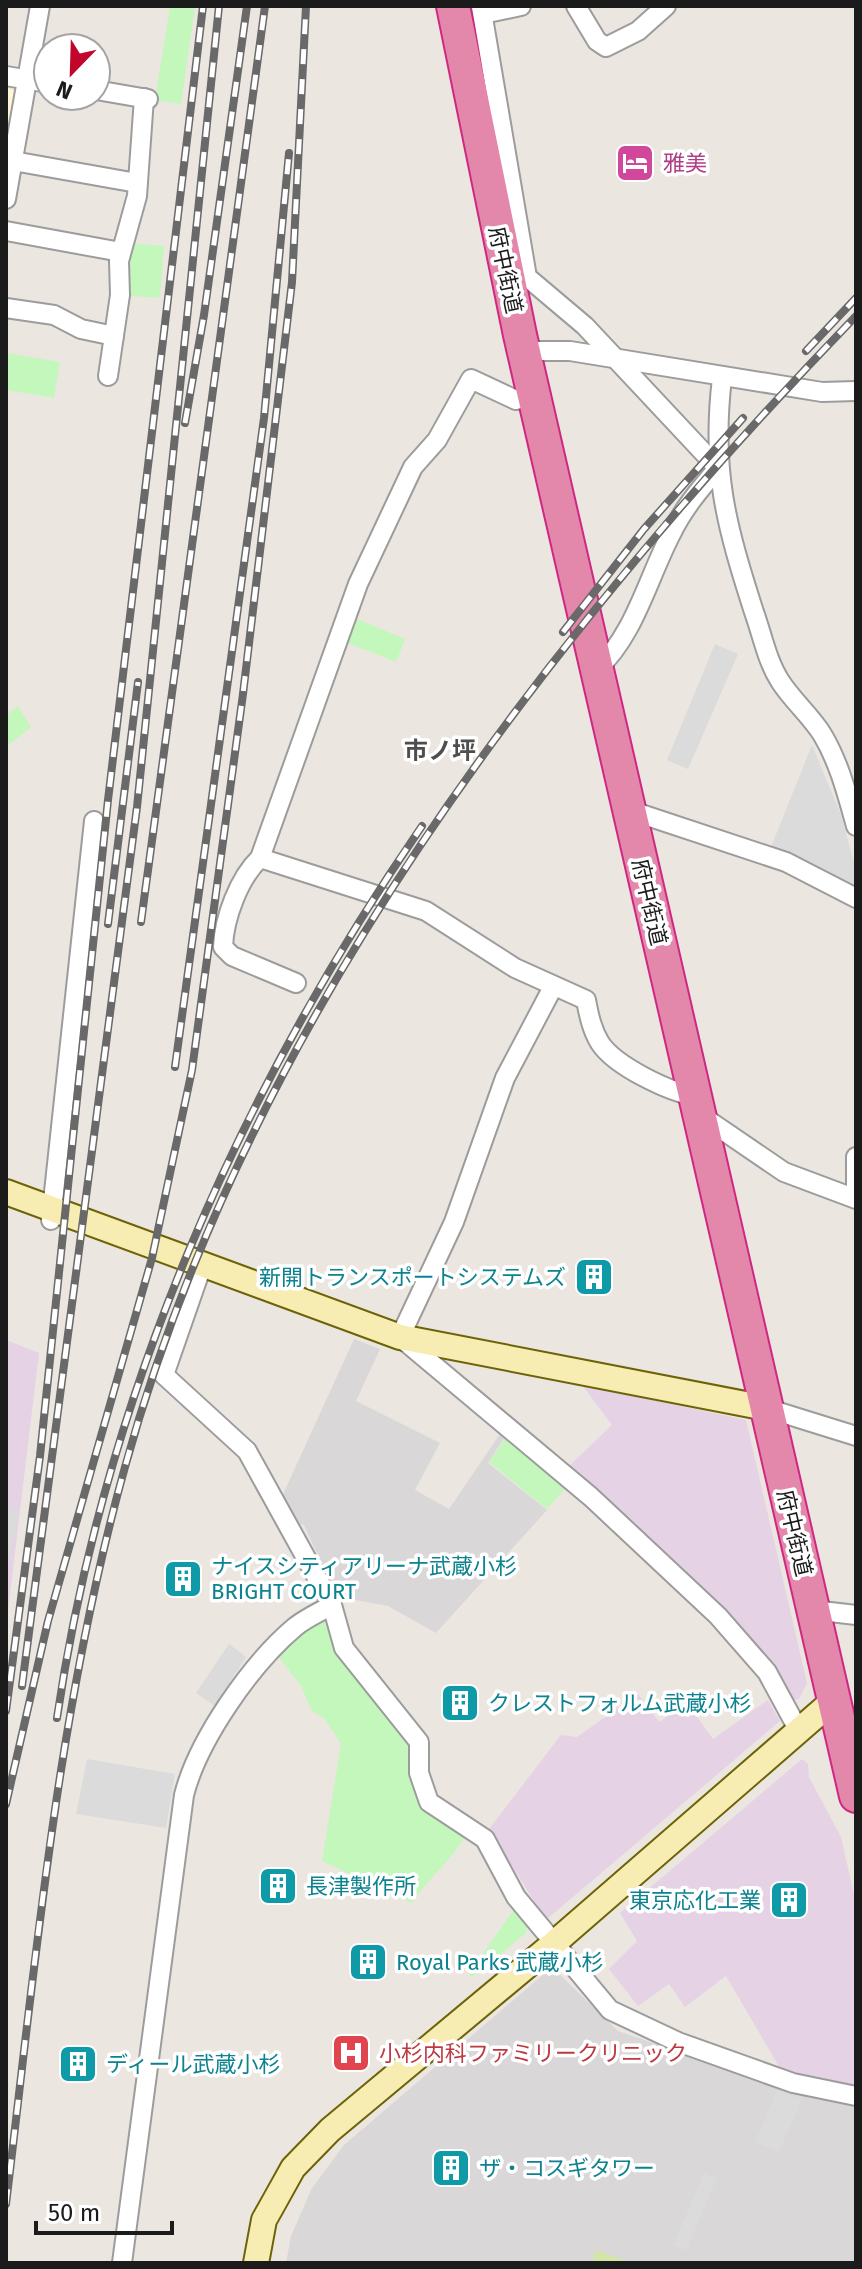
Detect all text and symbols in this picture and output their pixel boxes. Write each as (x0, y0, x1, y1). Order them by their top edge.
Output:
north arrow (32, 32, 112, 112)
text: N (52, 75, 76, 105)
hotel icon: 雅美 (614, 142, 656, 184)
place label: 雅美 (663, 150, 707, 177)
street label: 府中街道 (483, 224, 528, 316)
district label: 市ノ坪 (404, 737, 476, 765)
street label: 府中街道 (626, 856, 673, 948)
building icon: 新開トランスポートシステムズ (573, 1256, 615, 1298)
place label: 新開トランスポートシステムズ (259, 1264, 566, 1291)
street label: 府中街道 (771, 1487, 818, 1579)
place label: ナイスシティアリーナ武蔵小杉 BRIGHT COURT (211, 1553, 517, 1605)
building icon: ナイスシティアリーナ武蔵小杉 BRIGHT COURT (162, 1558, 204, 1600)
building icon: クレストフォルム武蔵小杉 (439, 1682, 481, 1724)
place label: クレストフォルム武蔵小杉 (488, 1690, 752, 1717)
building icon: 長津製作所 (257, 1865, 299, 1907)
place label: 長津製作所 (306, 1873, 416, 1900)
building icon: 東京応化工業 (768, 1879, 810, 1921)
place label: 東京応化工業 (629, 1887, 761, 1914)
building icon: Royal Parks 武蔵小杉 (347, 1941, 389, 1983)
place label: Royal Parks 武蔵小杉 (396, 1949, 604, 1976)
hospital icon: 小杉内科ファミリークリニック (330, 2032, 372, 2074)
place label: 小杉内科ファミリークリニック (379, 2040, 687, 2067)
building icon: ディール武蔵小杉 (57, 2043, 99, 2085)
place label: ディール武蔵小杉 (106, 2051, 280, 2078)
building icon: ザ・コスギタワー (430, 2147, 472, 2189)
place label: ザ・コスギタワー (479, 2155, 655, 2182)
scale bar (36, 2185, 172, 2235)
text: 50 m (48, 2199, 100, 2227)

